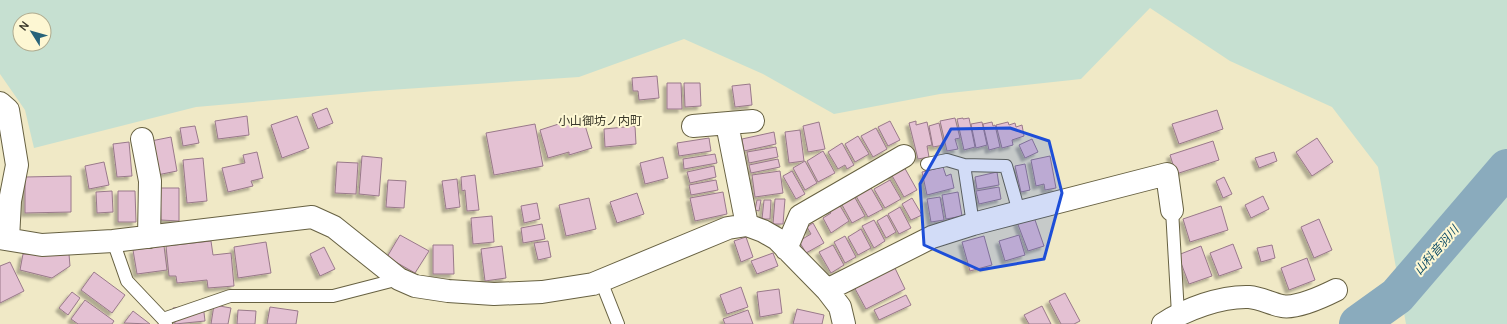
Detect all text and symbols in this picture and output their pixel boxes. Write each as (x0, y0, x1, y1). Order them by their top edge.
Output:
north arrow (12, 12, 52, 52)
text: N (15, 18, 32, 33)
district label: 小山御坊ノ内町 (558, 112, 642, 129)
water label: 山科音羽川 (1410, 220, 1463, 278)

